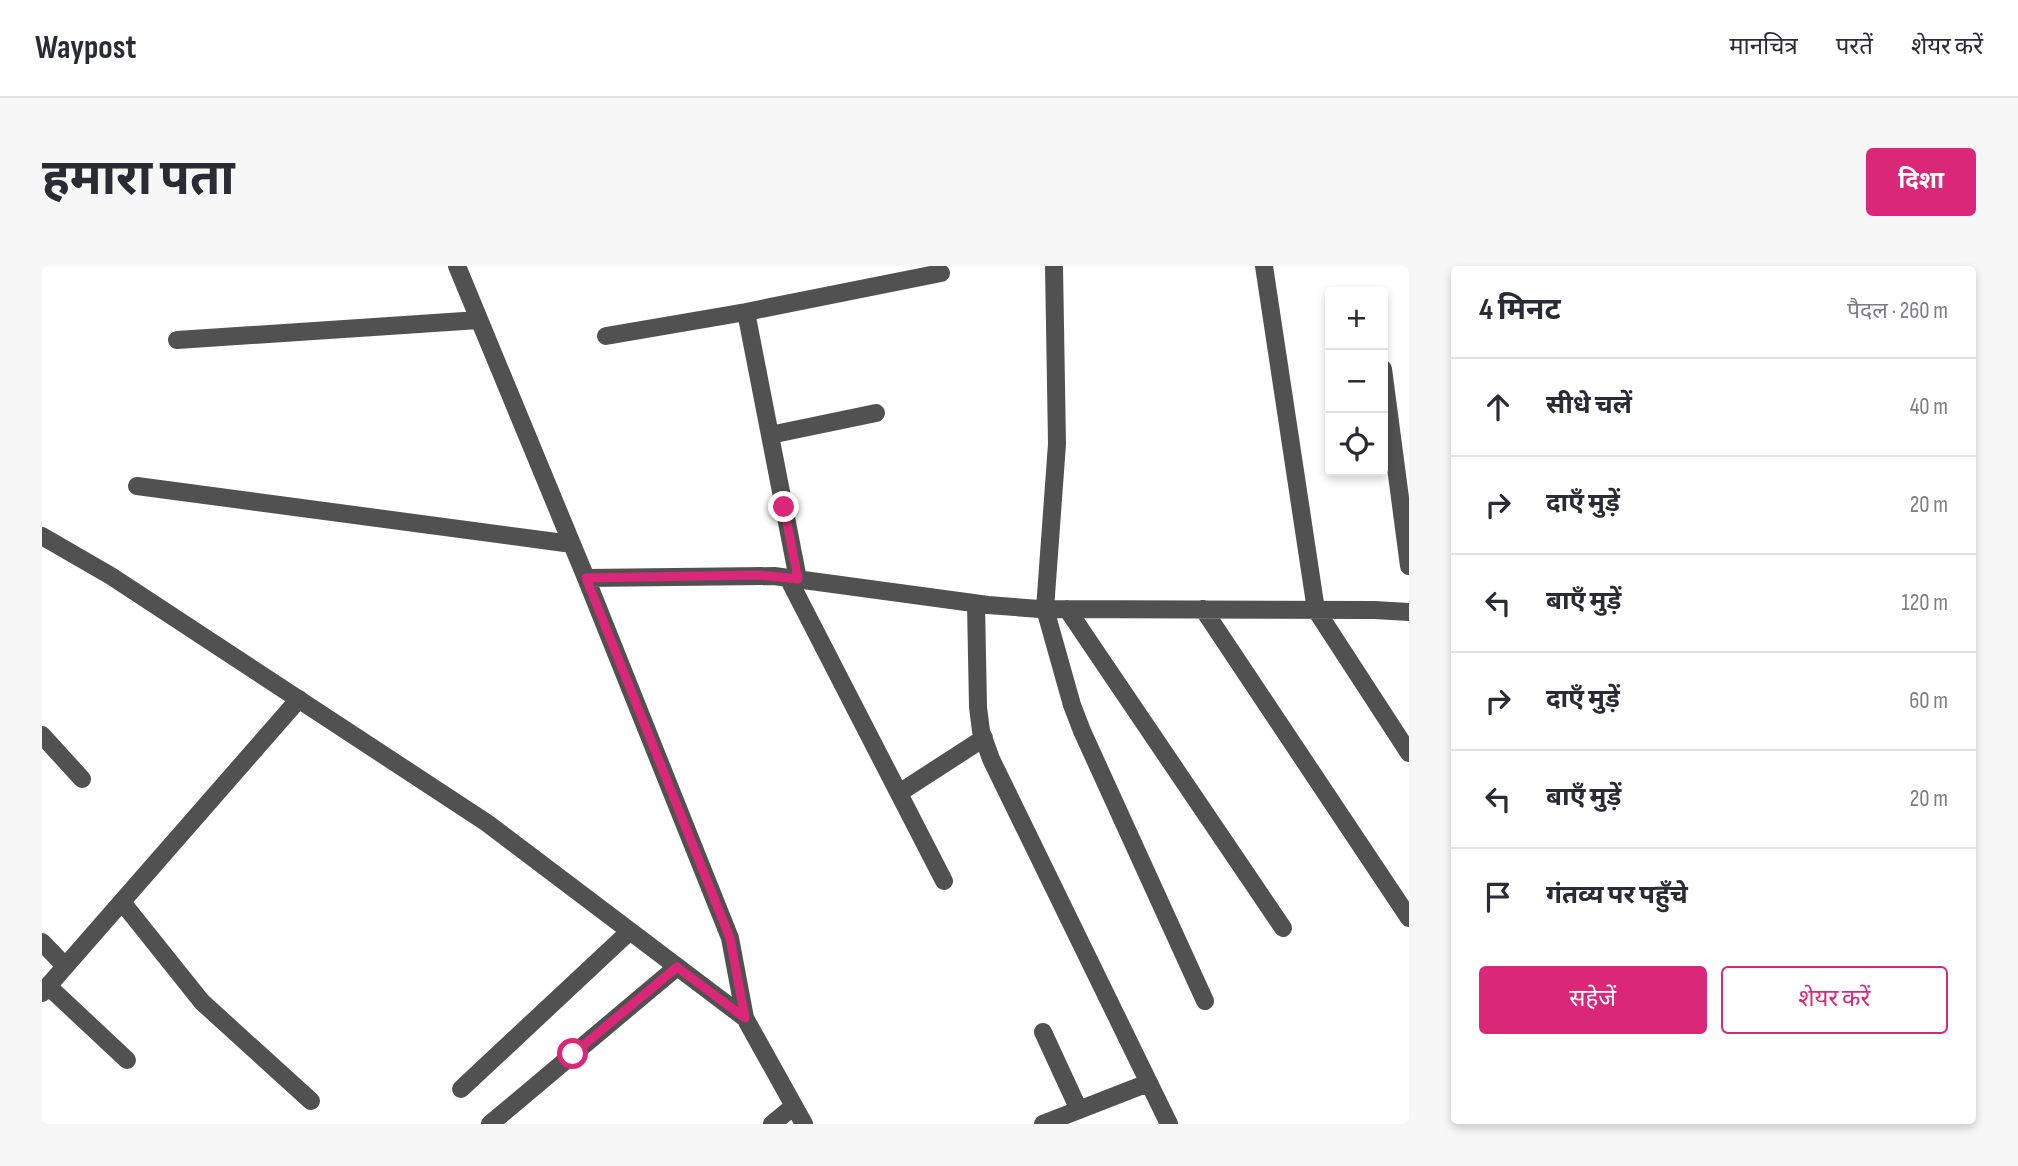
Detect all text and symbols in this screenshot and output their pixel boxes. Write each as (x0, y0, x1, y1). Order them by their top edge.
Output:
text: Waypost (35, 28, 136, 68)
text: मानचित्र (1729, 32, 1798, 61)
text: परतें (1836, 32, 1873, 61)
text: शेयर करें (1911, 32, 1983, 61)
button: दिशा (1866, 148, 1976, 216)
text: हमारा पता (42, 150, 235, 209)
map controls (1325, 287, 1388, 476)
button: + (1325, 287, 1388, 350)
text: 4 मिनट (1479, 292, 1561, 328)
text: पैदल · 260 m (1847, 297, 1948, 325)
button: − (1325, 350, 1388, 413)
icon: ahead (1479, 388, 1517, 426)
text: सीधे चलें (1546, 390, 1632, 421)
text: 40 m (1910, 393, 1948, 421)
button: locate (1325, 413, 1388, 476)
icon: right (1479, 486, 1517, 524)
text: दाएँ मुड़ें (1546, 488, 1620, 519)
route end (768, 491, 799, 522)
text: 20 m (1910, 491, 1948, 519)
icon: left (1479, 584, 1517, 622)
text: बाएँ मुड़ें (1546, 586, 1621, 617)
text: 120 m (1902, 589, 1948, 617)
icon: right (1479, 682, 1517, 720)
text: दाएँ मुड़ें (1546, 684, 1620, 715)
text: 60 m (1909, 687, 1948, 715)
icon: left (1479, 780, 1517, 818)
text: बाएँ मुड़ें (1546, 782, 1621, 813)
text: 20 m (1910, 785, 1948, 813)
icon: arrive (1479, 878, 1517, 916)
text: गंतव्य पर पहुँचे (1546, 880, 1688, 911)
button: सहेजें (1479, 966, 1707, 1034)
button: शेयर करें (1721, 966, 1948, 1034)
route start (557, 1038, 588, 1069)

